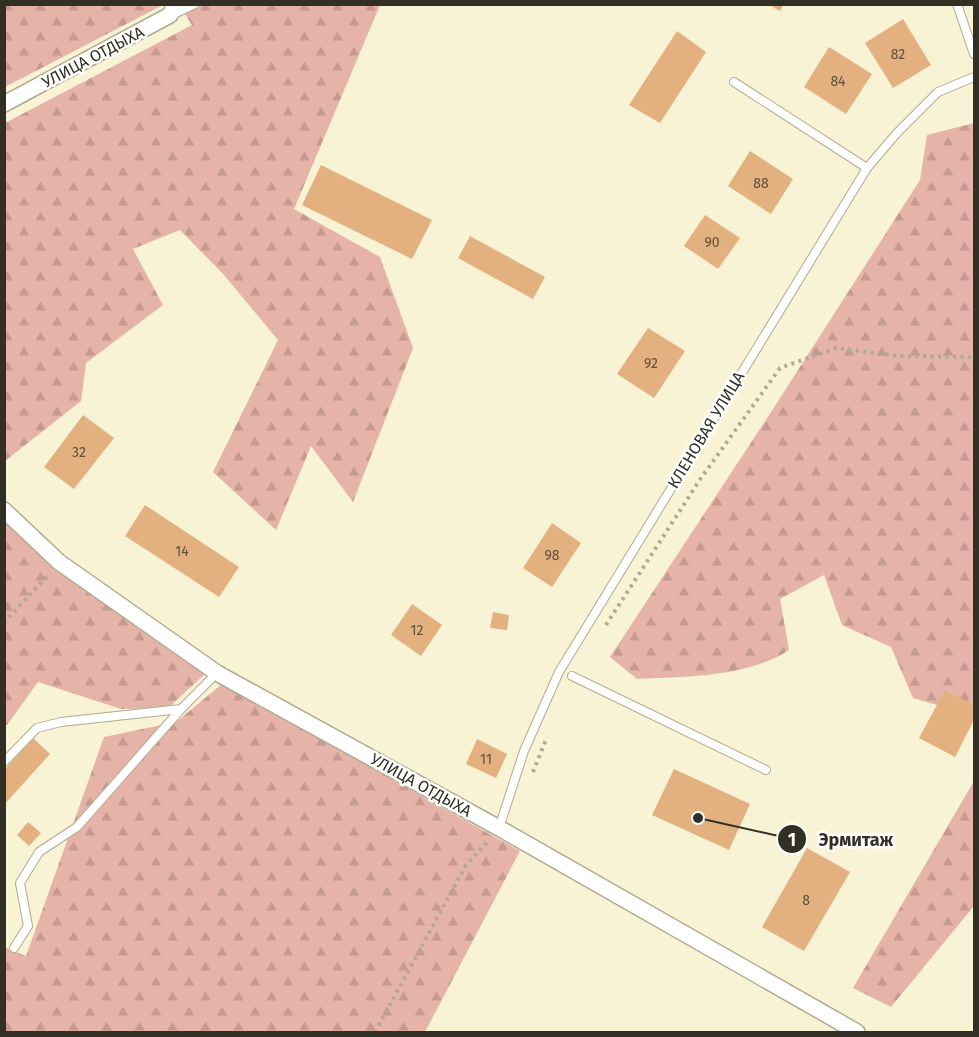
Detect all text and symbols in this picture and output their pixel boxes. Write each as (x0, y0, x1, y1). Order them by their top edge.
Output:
street label: УЛИЦА ОТДЫХА (39, 22, 148, 92)
house number: 82 (891, 46, 905, 63)
house number: 84 (830, 73, 846, 90)
house number: 88 (753, 175, 769, 192)
house number: 90 (704, 234, 720, 251)
house number: 92 (644, 355, 658, 372)
street label: КЛЕНОВАЯ УЛИЦА (664, 367, 749, 492)
house number: 32 (72, 444, 86, 461)
house number: 14 (175, 543, 189, 560)
house number: 98 (544, 547, 560, 564)
house number: 12 (411, 622, 424, 639)
street label: УЛИЦА ОТДЫХА (367, 749, 476, 821)
house number: 11 (480, 751, 492, 768)
callout: Эрмитаж (777, 821, 905, 857)
text: 1 (788, 829, 796, 851)
text: Эрмитаж (819, 829, 894, 851)
house number: 8 (802, 892, 810, 909)

